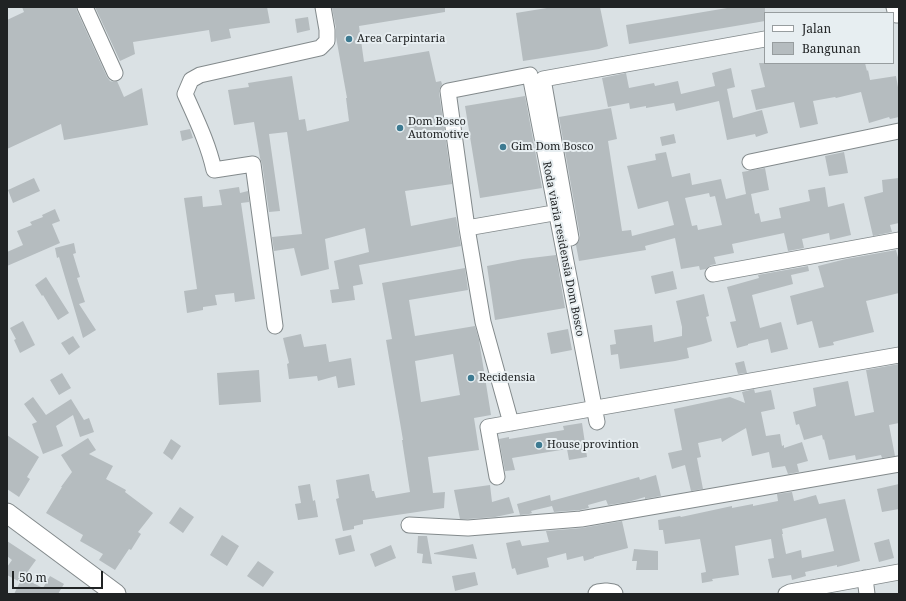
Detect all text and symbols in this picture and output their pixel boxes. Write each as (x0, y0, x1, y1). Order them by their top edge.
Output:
legend (764, 12, 894, 64)
text: Jalan (802, 20, 831, 37)
place label: Area Carpintaria (357, 32, 445, 46)
marker: Area Carpintaria (344, 34, 354, 44)
text: Bangunan (802, 40, 861, 57)
place label: Dom Bosco Automotive (408, 115, 469, 141)
marker: Dom Bosco Automotive (395, 123, 405, 133)
place label: Gim Dom Bosco (511, 140, 593, 154)
marker: Gim Dom Bosco (498, 142, 508, 152)
street label: Roda viaria residensia Dom Bosco (540, 160, 586, 338)
place label: Recidensia (479, 371, 535, 385)
marker: Recidensia (466, 373, 476, 383)
place label: House provintion (547, 438, 639, 452)
marker: House provintion (534, 440, 544, 450)
scale bar (14, 563, 105, 589)
text: 50 m (19, 569, 47, 586)

